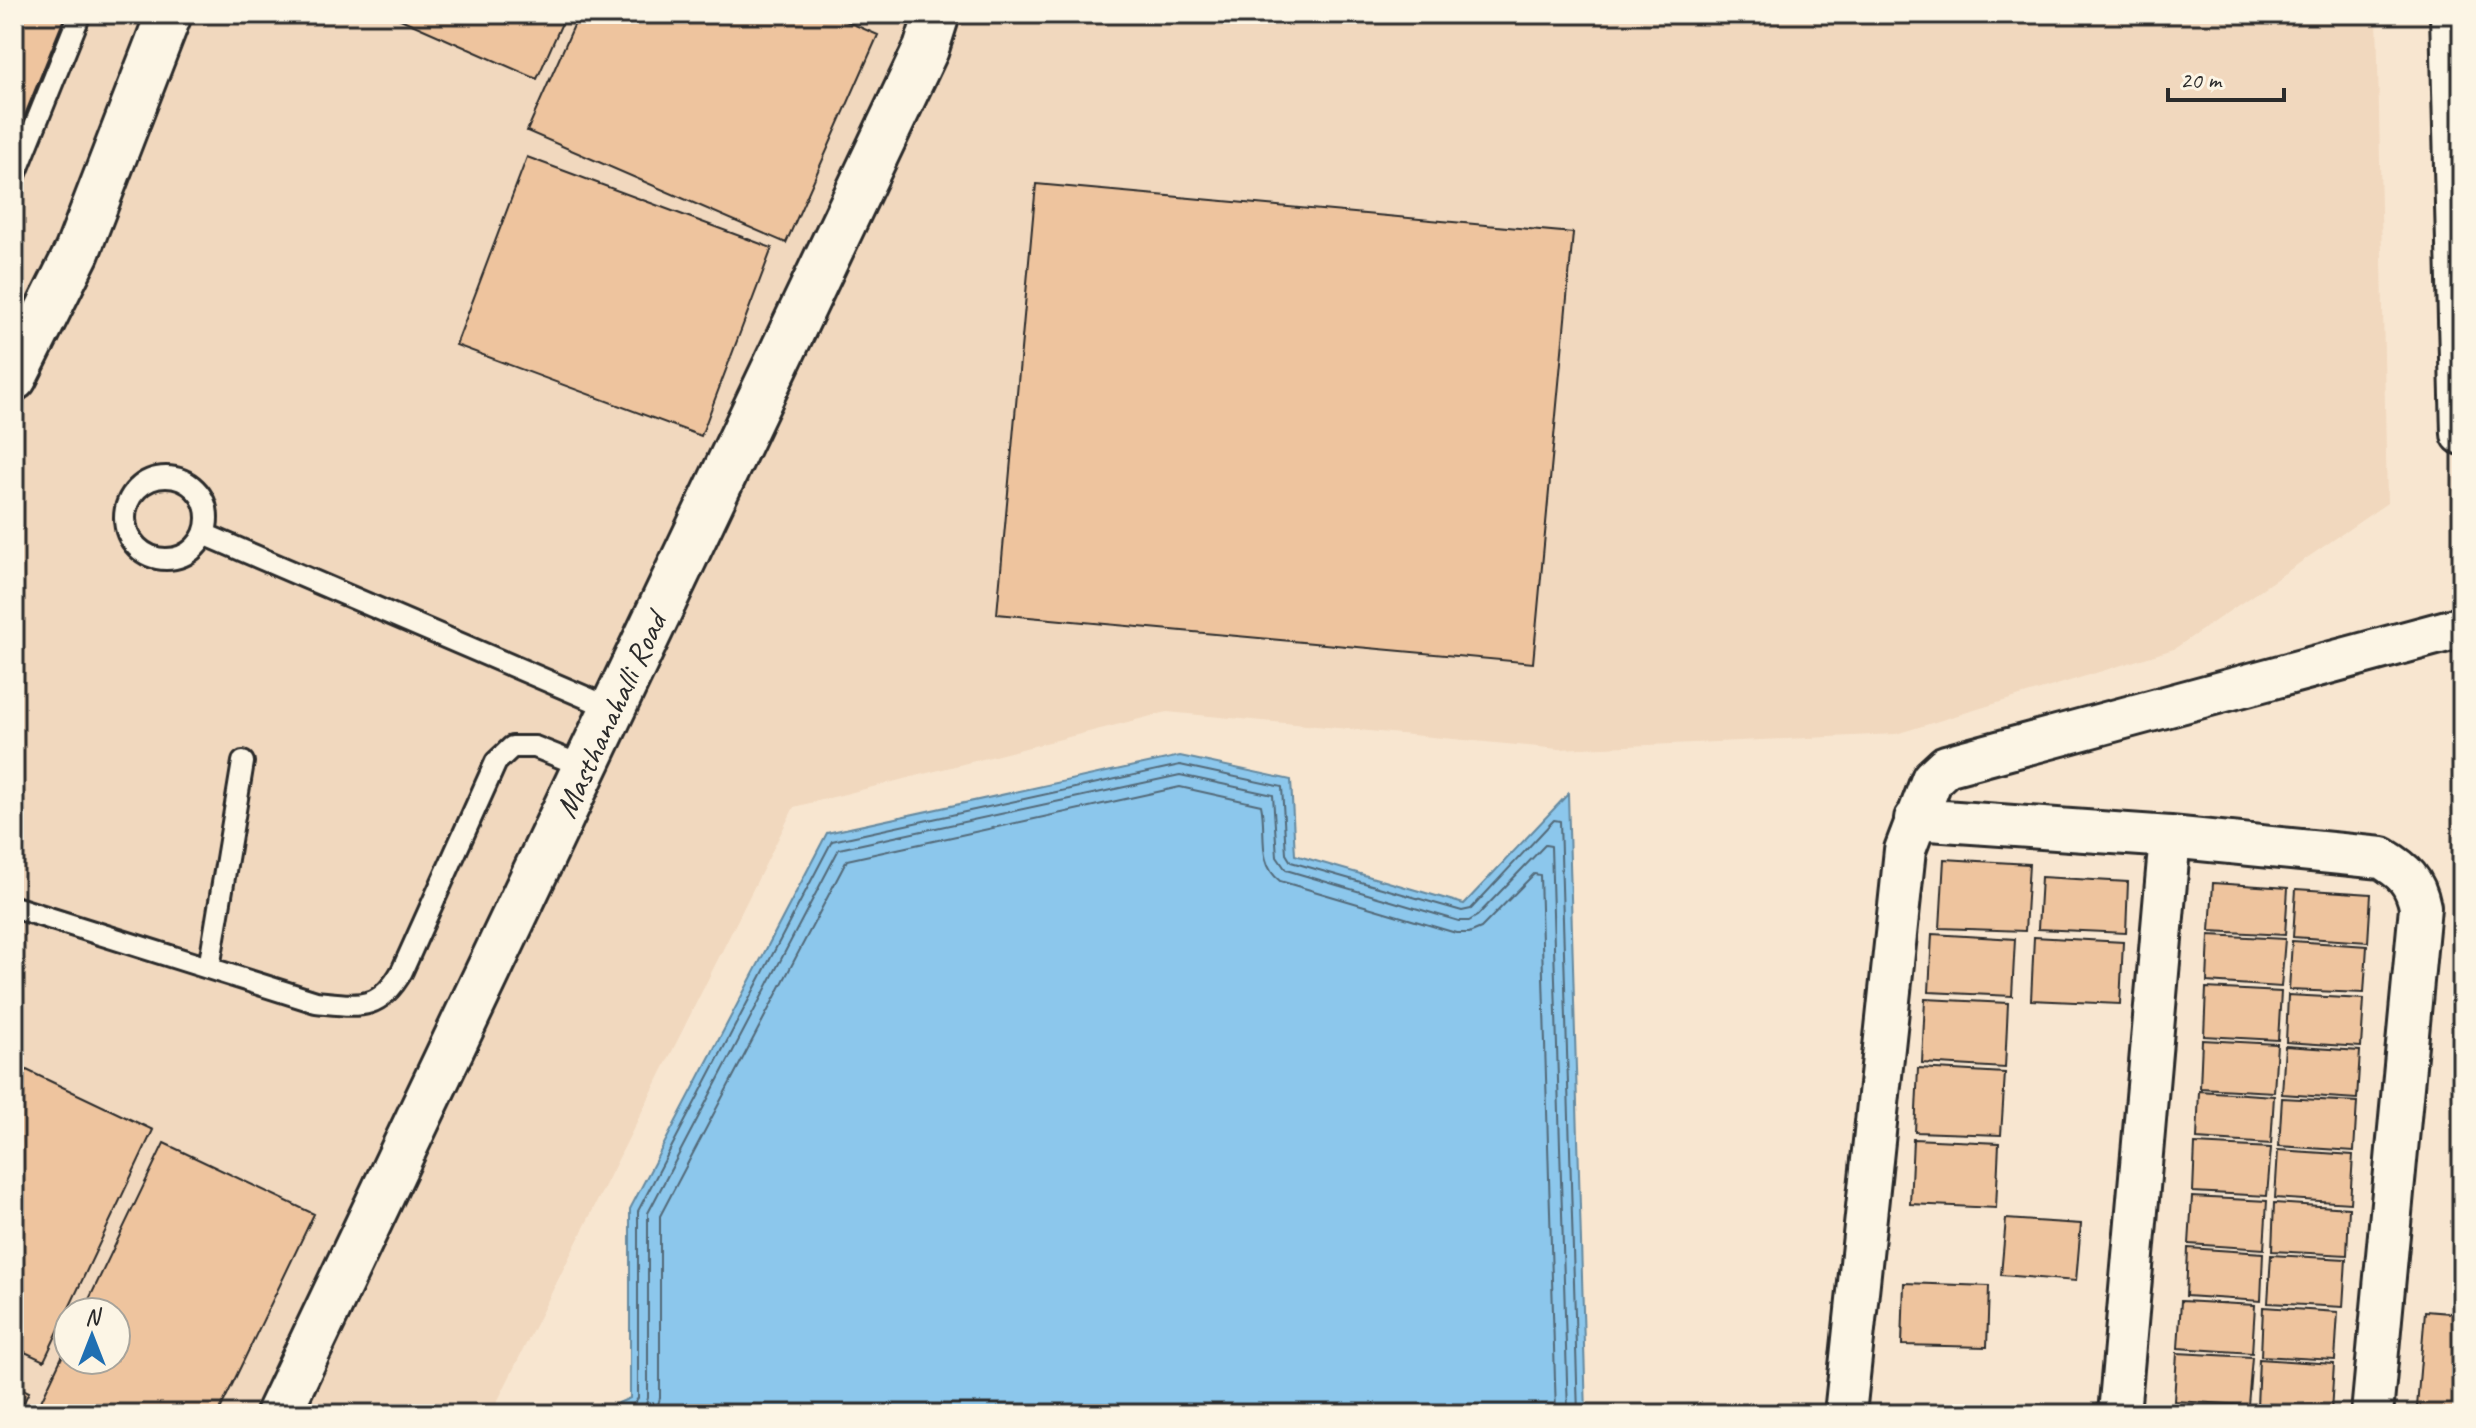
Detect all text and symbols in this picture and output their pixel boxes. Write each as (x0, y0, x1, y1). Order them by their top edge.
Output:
scale bar (2168, 52, 2284, 102)
text: 20 m (2180, 65, 2223, 95)
street label: Masthanahalli Road (545, 601, 678, 824)
north arrow (52, 1296, 132, 1376)
text: N (85, 1303, 102, 1331)

